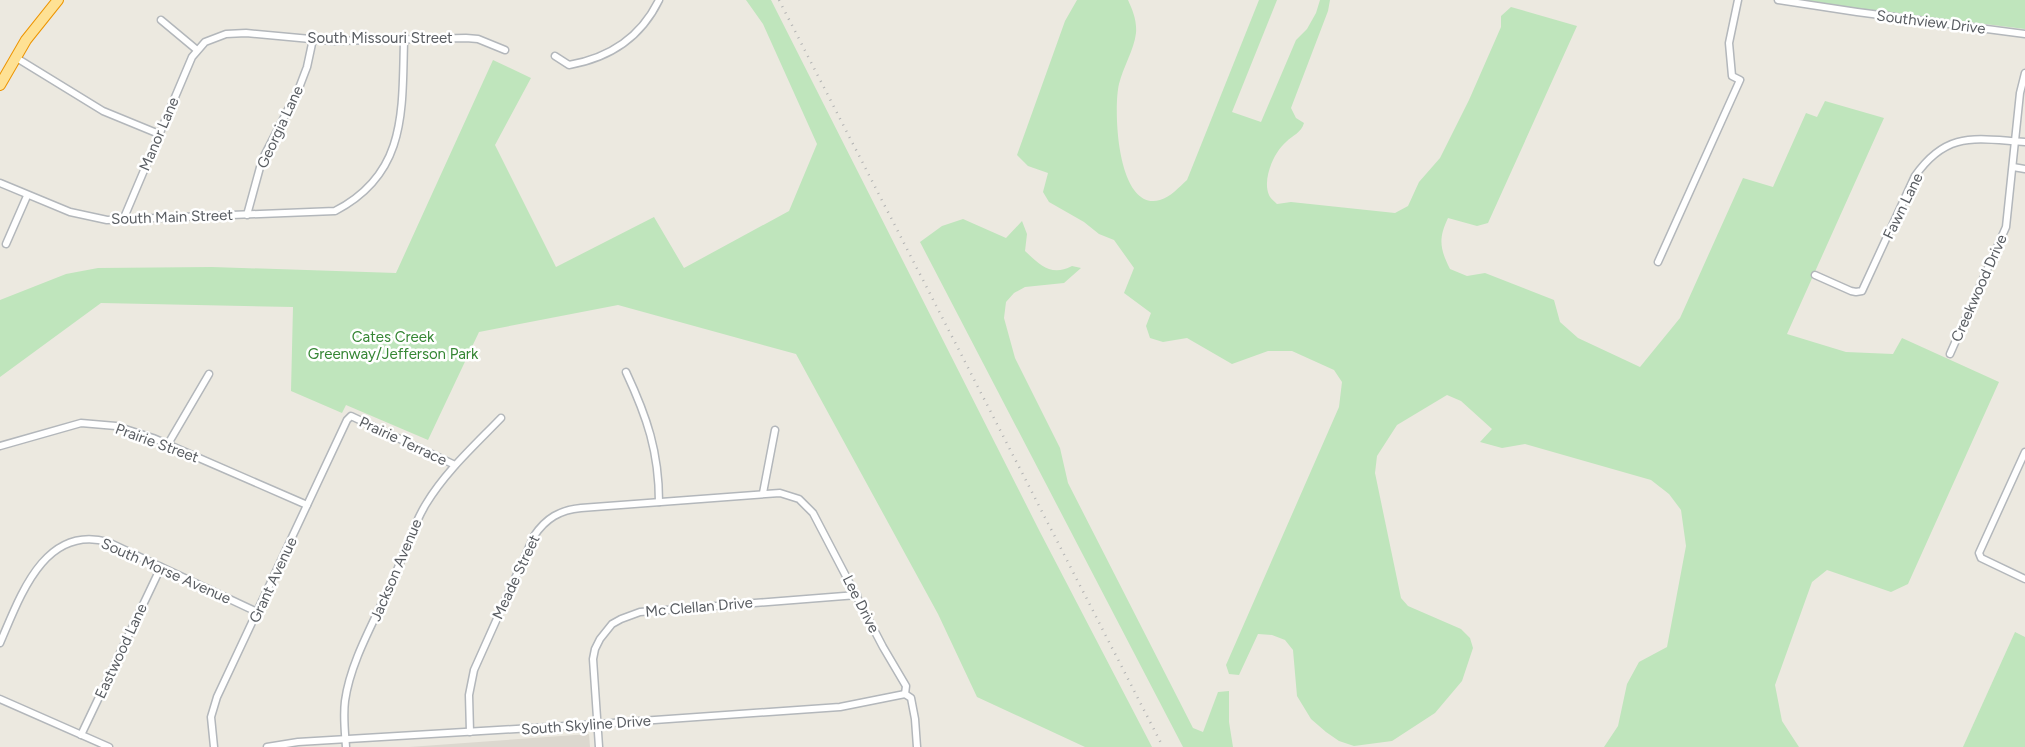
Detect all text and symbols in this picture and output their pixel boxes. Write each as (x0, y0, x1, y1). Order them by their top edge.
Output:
street label: Southview Drive (1875, 6, 1987, 38)
street label: South Missouri Street (307, 29, 453, 47)
street label: Georgia Lane (253, 83, 307, 171)
street label: Manor Lane (135, 94, 183, 174)
street label: Fawn Lane (1879, 170, 1927, 242)
street label: South Main Street (111, 206, 234, 228)
street label: Creekwood Drive (1947, 231, 2011, 345)
park label: Cates Creek Greenway/Jefferson Park (308, 328, 479, 363)
street label: Prairie Terrace (356, 413, 450, 469)
street label: Prairie Street (113, 420, 201, 466)
street label: Jackson Avenue (366, 516, 426, 624)
street label: Meade Street (489, 532, 544, 622)
street label: South Morse Avenue (98, 534, 234, 608)
street label: Grant Avenue (245, 534, 301, 626)
street label: Lee Drive (839, 572, 883, 636)
street label: Mc Clellan Drive (645, 593, 753, 621)
street label: Eastwood Lane (91, 601, 151, 701)
street label: South Skyline Drive (520, 711, 652, 739)

